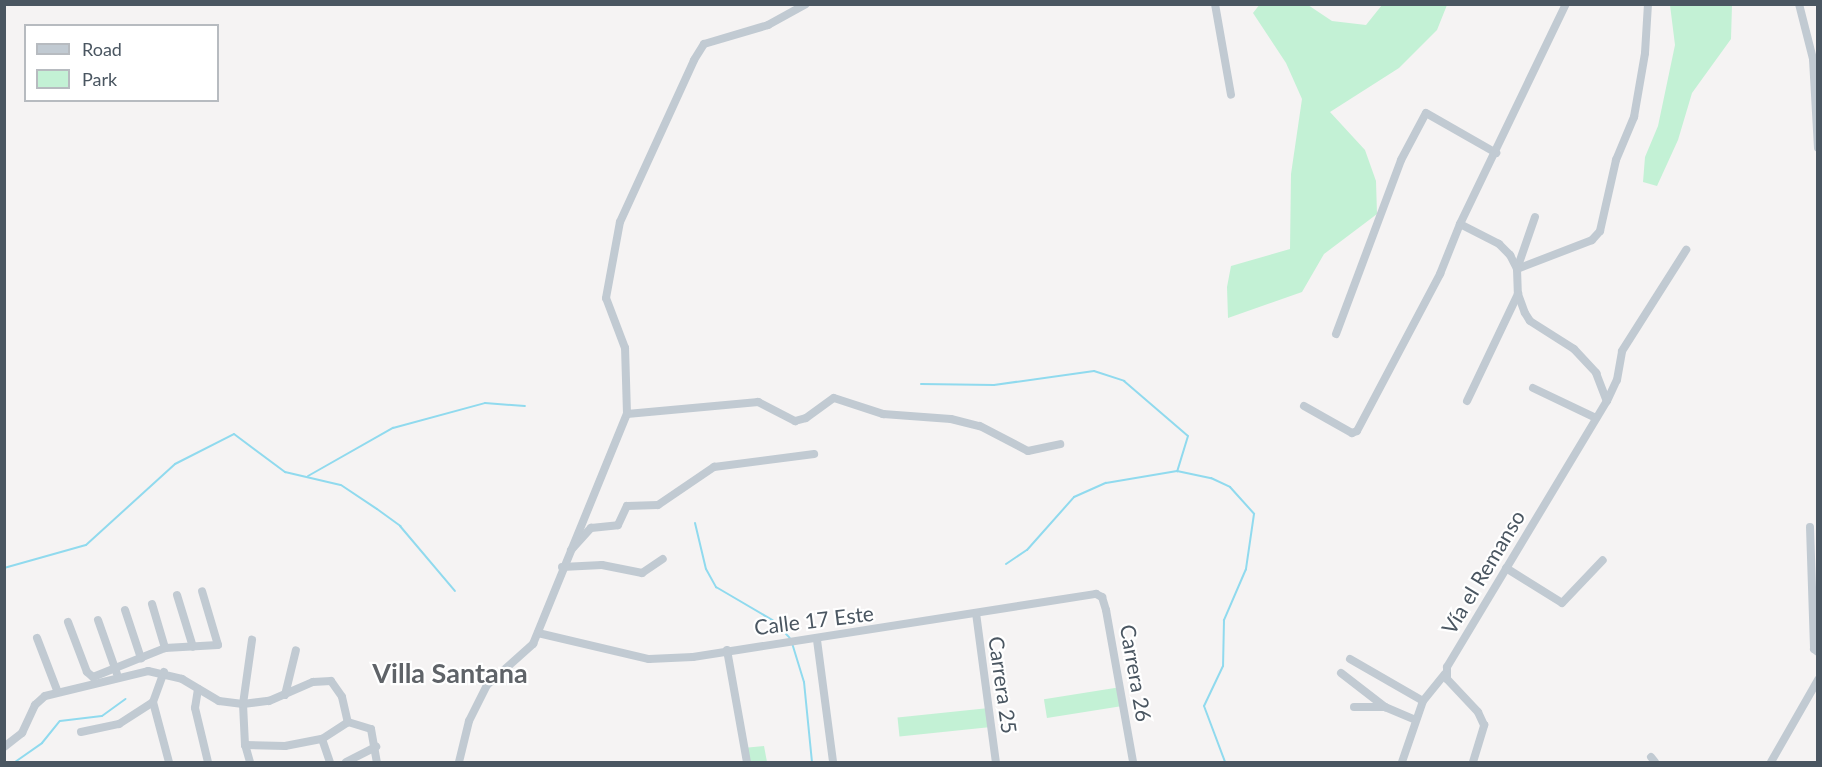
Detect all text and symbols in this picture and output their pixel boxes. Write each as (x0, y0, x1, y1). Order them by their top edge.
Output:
legend (24, 24, 219, 102)
text: Road (82, 38, 122, 60)
text: Park (82, 68, 117, 90)
street label: Vía el Remanso (1436, 506, 1530, 638)
street label: Calle 17 Este (753, 600, 875, 640)
street label: Carrera 26 (1115, 623, 1157, 723)
street label: Carrera 25 (984, 635, 1022, 735)
district label: Villa Santana (372, 657, 528, 689)

